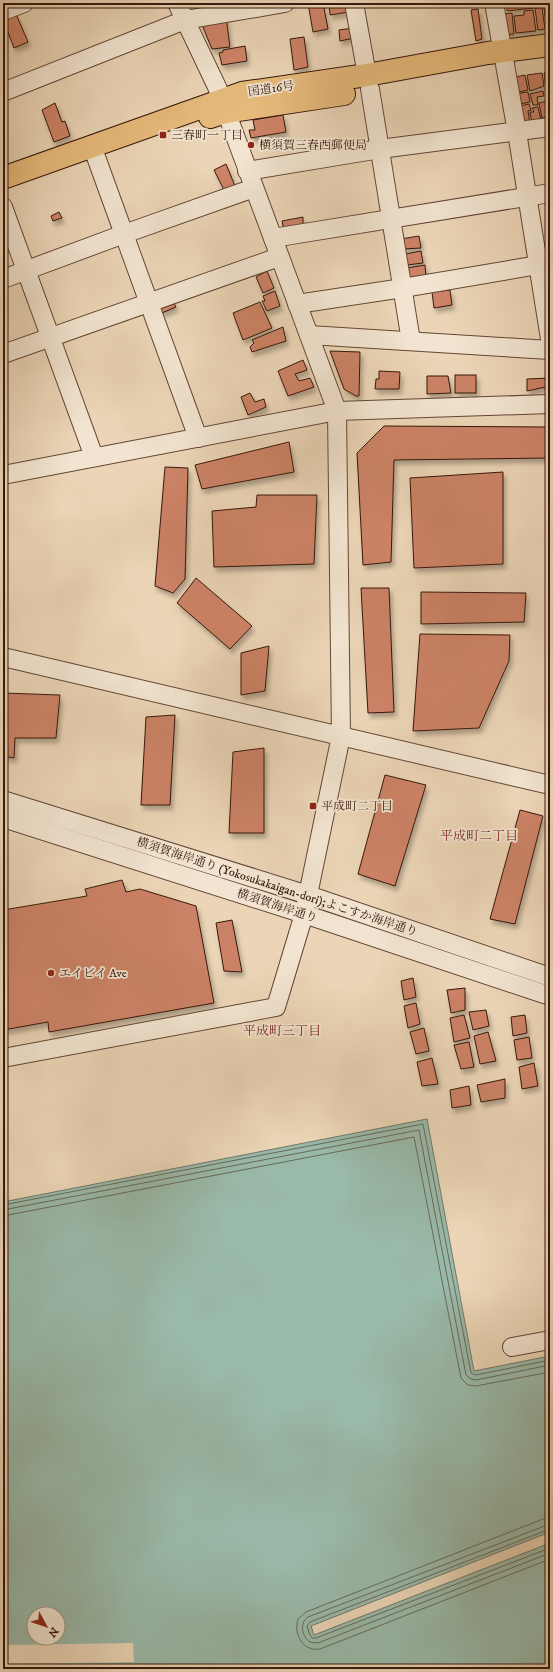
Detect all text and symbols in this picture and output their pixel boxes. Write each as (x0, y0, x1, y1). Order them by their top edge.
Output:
street label: 国道16号 (247, 78, 295, 100)
place label: 三春町一丁目 (171, 128, 243, 143)
marker: 三春町一丁目 (158, 130, 168, 140)
place label: 横須賀三春西郵便局 (259, 138, 367, 153)
marker: 横須賀三春西郵便局 (246, 140, 256, 150)
place label: 平成町二丁目 (321, 799, 393, 814)
marker: 平成町二丁目 (308, 801, 318, 811)
district label: 平成町二丁目 (440, 828, 518, 844)
street label: 横須賀海岸通り (Yokosukakaigan-dori);よこすか海岸通り (134, 835, 420, 939)
street label: 横須賀海岸通り (235, 886, 319, 926)
place label: エイビイ Ave (59, 966, 127, 981)
marker: エイビイ Ave (46, 968, 56, 978)
district label: 平成町三丁目 (243, 1023, 321, 1039)
north arrow (26, 1606, 66, 1646)
text: N (45, 1624, 61, 1640)

